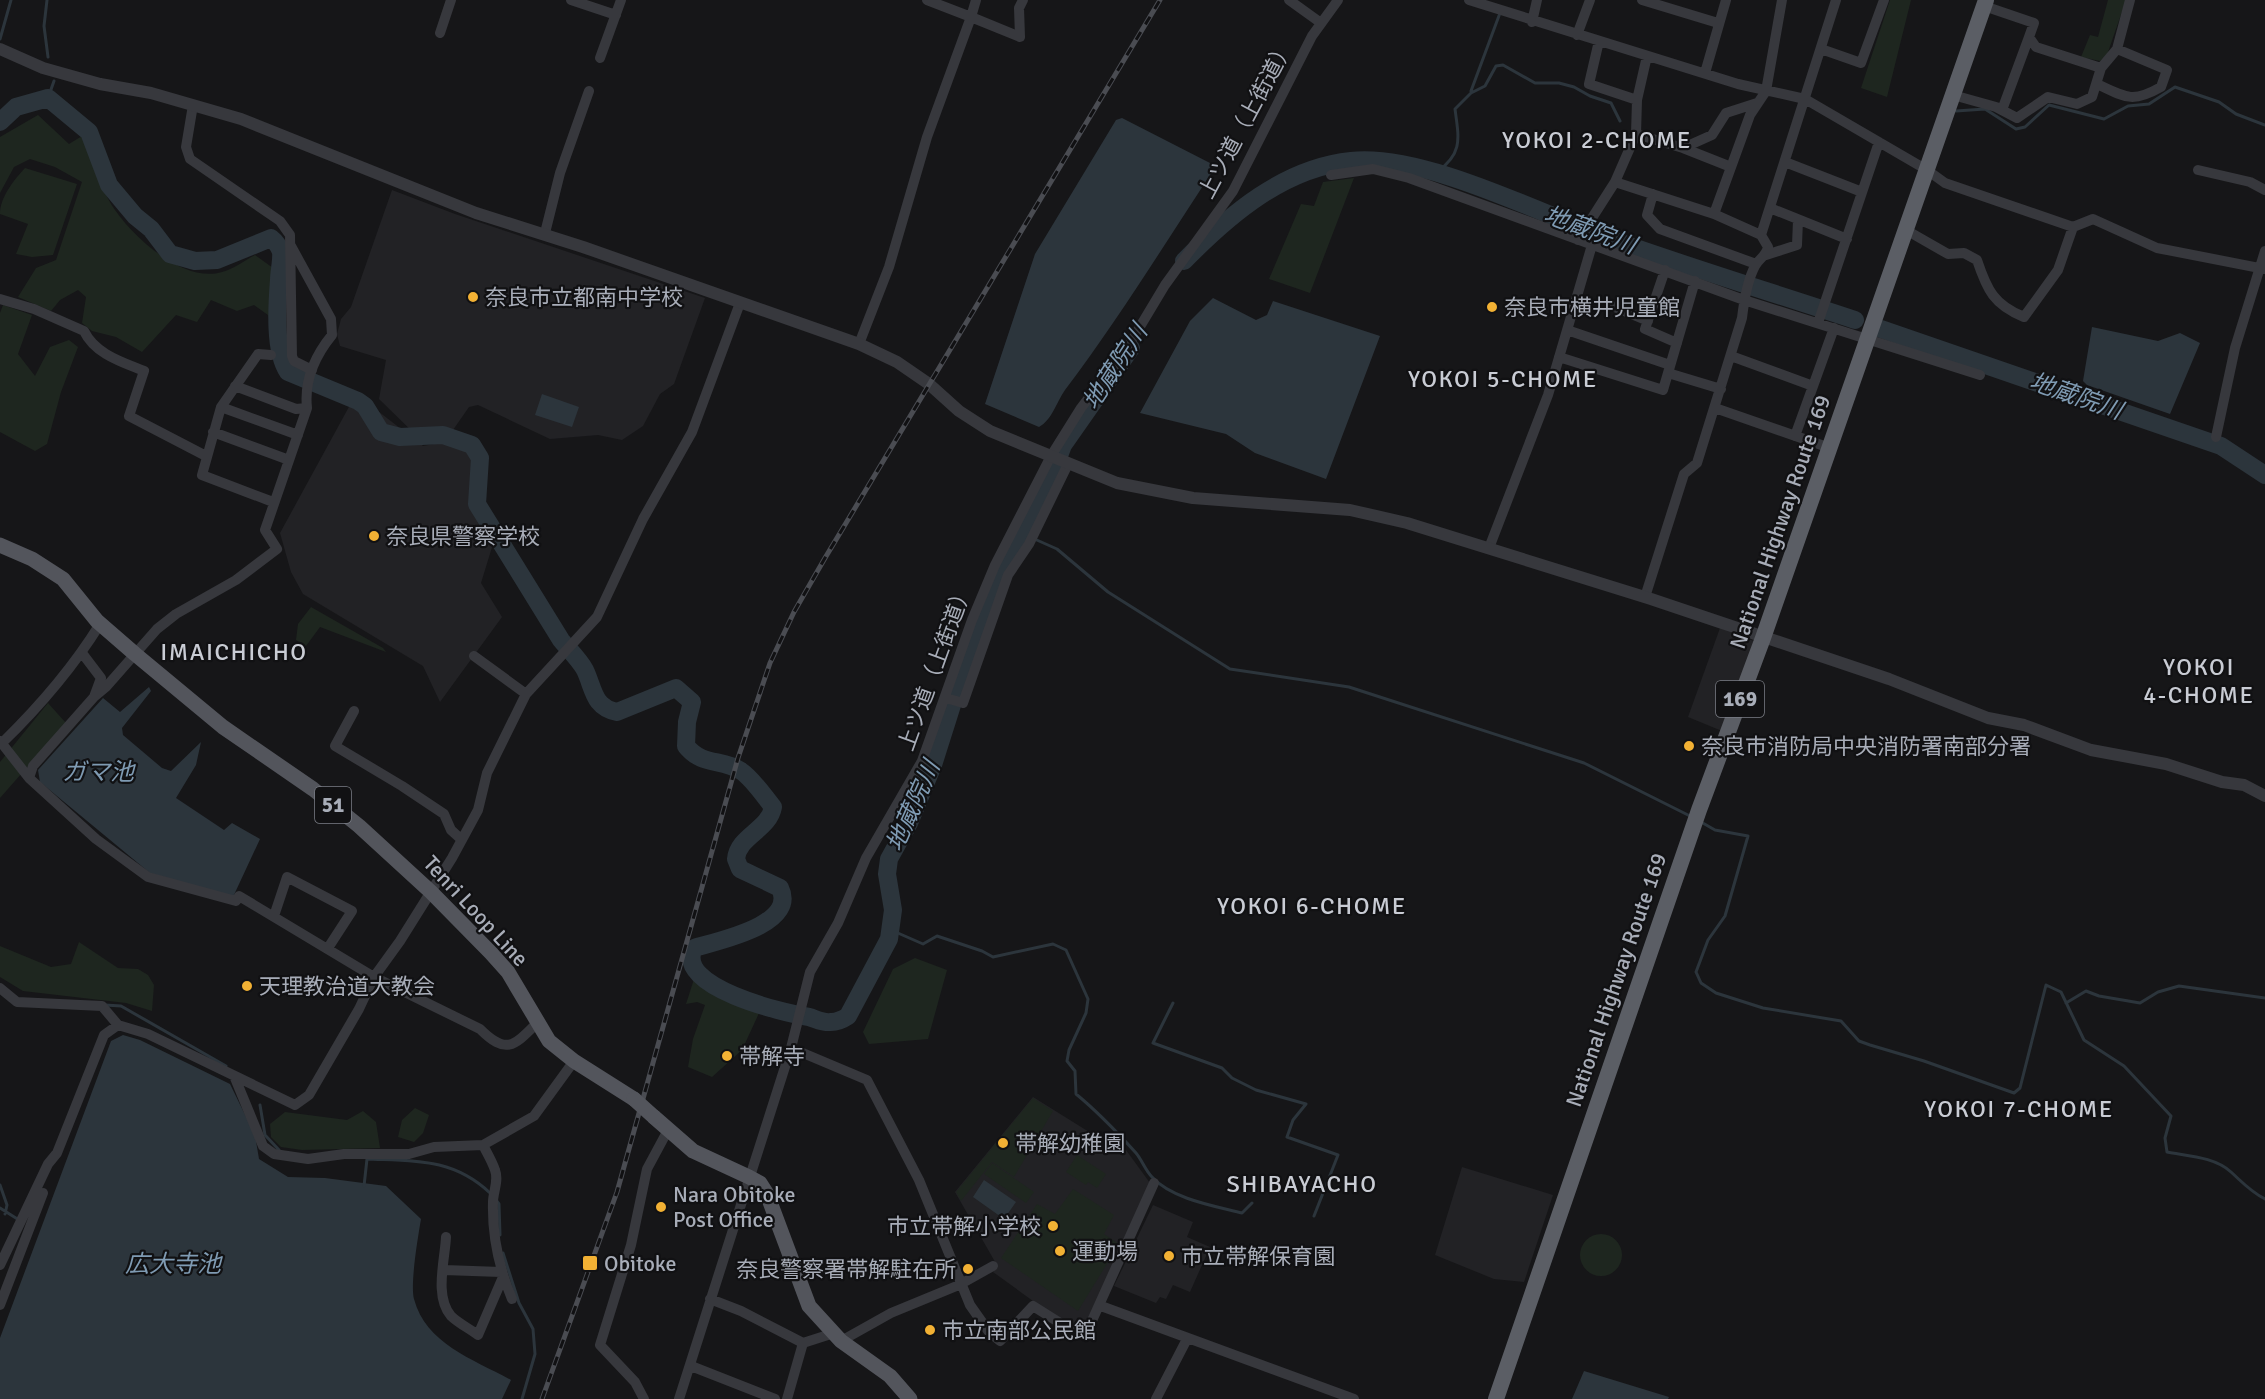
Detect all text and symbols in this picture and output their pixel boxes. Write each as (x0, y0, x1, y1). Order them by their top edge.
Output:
street label: 上ツ道（上街道） (1193, 35, 1299, 203)
district label: YOKOI 2-CHOME (1502, 125, 1692, 155)
water label: 地蔵院川 (1540, 199, 1643, 262)
place label: 奈良市立都南中学校 (485, 284, 683, 311)
marker: 奈良市立都南中学校 (466, 290, 480, 304)
place label: 奈良市横井児童館 (1504, 294, 1680, 321)
marker: 奈良市横井児童館 (1485, 300, 1499, 314)
water label: 地蔵院川 (1076, 316, 1155, 415)
district label: YOKOI 5-CHOME (1408, 364, 1598, 394)
water label: 地蔵院川 (2026, 366, 2129, 427)
street label: National Highway Route 169 (1724, 392, 1836, 652)
place label: 奈良県警察学校 (386, 523, 540, 550)
marker: 奈良県警察学校 (367, 529, 381, 543)
street label: 上ツ道（上街道） (892, 580, 978, 754)
district label: IMAICHICHO (160, 637, 308, 667)
district label: YOKOI 4-CHOME (2143, 652, 2255, 710)
road number: 169 (1716, 681, 1764, 717)
place label: 奈良市消防局中央消防署南部分署 (1701, 733, 2031, 760)
marker: 奈良市消防局中央消防署南部分署 (1682, 739, 1696, 753)
water label: 地蔵院川 (880, 753, 947, 856)
water label: ガマ池 (62, 757, 136, 787)
road number: 51 (315, 787, 351, 823)
street label: Tenri Loop Line (418, 850, 534, 972)
street label: National Highway Route 169 (1560, 850, 1672, 1110)
district label: YOKOI 6-CHOME (1217, 891, 1407, 921)
place label: 天理教治道大教会 (259, 973, 435, 1000)
marker: 天理教治道大教会 (240, 979, 254, 993)
place label: 帯解寺 (739, 1043, 805, 1070)
marker: 帯解寺 (720, 1049, 734, 1063)
district label: YOKOI 7-CHOME (1924, 1094, 2114, 1124)
place label: 帯解幼稚園 (1015, 1130, 1125, 1157)
marker: 帯解幼稚園 (996, 1136, 1010, 1150)
district label: SHIBAYACHO (1226, 1169, 1378, 1199)
place label: Nara Obitoke Post Office (673, 1181, 796, 1233)
marker: Nara Obitoke Post Office (654, 1200, 668, 1214)
place label: 市立帯解小学校 (887, 1213, 1041, 1240)
marker: 市立帯解小学校 (1046, 1219, 1060, 1233)
place label: 運動場 (1072, 1238, 1138, 1265)
place label: 市立帯解保育園 (1181, 1243, 1335, 1270)
marker: 運動場 (1053, 1244, 1067, 1258)
water label: 広大寺池 (125, 1249, 223, 1279)
marker: 市立帯解保育園 (1162, 1249, 1176, 1263)
place label: Obitoke (604, 1250, 676, 1277)
marker: Obitoke (581, 1254, 599, 1272)
place label: 奈良警察署帯解駐在所 (736, 1256, 956, 1283)
marker: 奈良警察署帯解駐在所 (961, 1262, 975, 1276)
place label: 市立南部公民館 (942, 1317, 1096, 1344)
marker: 市立南部公民館 (923, 1323, 937, 1337)

